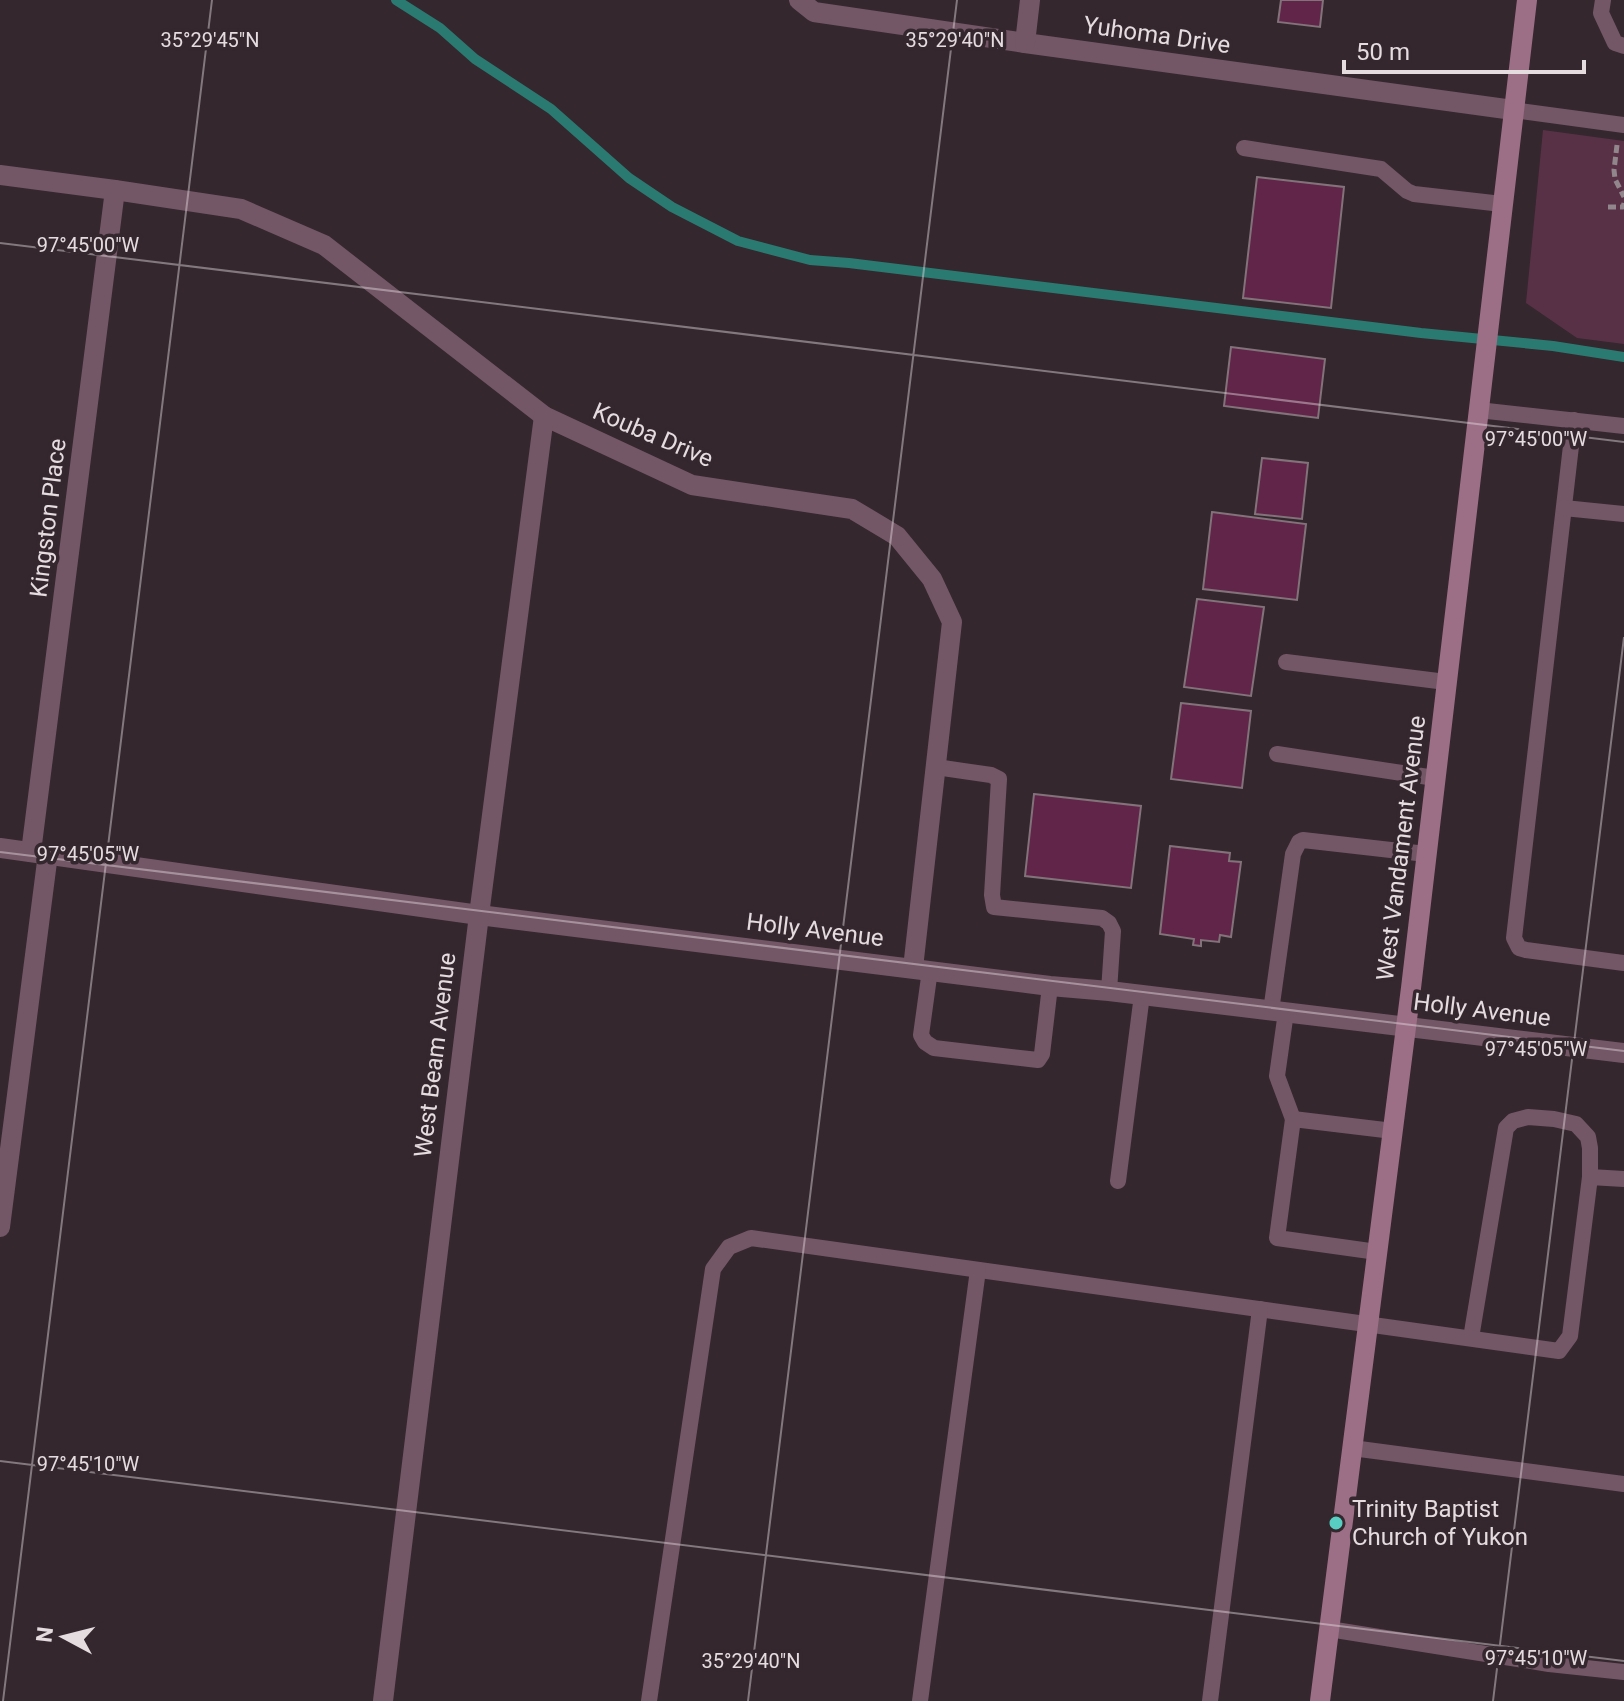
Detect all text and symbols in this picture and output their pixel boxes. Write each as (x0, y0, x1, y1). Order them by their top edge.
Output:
street label: Yuhoma Drive (1082, 11, 1232, 59)
scale bar (1344, 24, 1584, 74)
text: 35°29'45"N (160, 28, 260, 52)
text: 35°29'40"N (905, 28, 1005, 52)
text: 50 m (1356, 38, 1410, 66)
text: 97°45'00"W (37, 233, 140, 257)
street label: Kouba Drive (589, 397, 717, 473)
text: 97°45'00"W (1485, 427, 1588, 451)
street label: Kingston Place (24, 437, 72, 599)
street label: West Vandament Avenue (1371, 714, 1431, 982)
text: 97°45'05"W (37, 842, 140, 866)
street label: Holly Avenue (745, 908, 885, 952)
street label: West Beam Avenue (409, 951, 461, 1159)
street label: Holly Avenue (1412, 988, 1552, 1032)
text: 97°45'05"W (1485, 1037, 1588, 1061)
text: 97°45'10"W (37, 1452, 140, 1476)
place label: Trinity Baptist Church of Yukon (1352, 1495, 1528, 1551)
marker: Trinity Baptist Church of Yukon (1327, 1514, 1345, 1532)
north arrow (24, 1597, 104, 1677)
text: N (31, 1625, 58, 1644)
text: 97°45'10"W (1485, 1646, 1588, 1670)
text: 35°29'40"N (701, 1649, 801, 1673)

